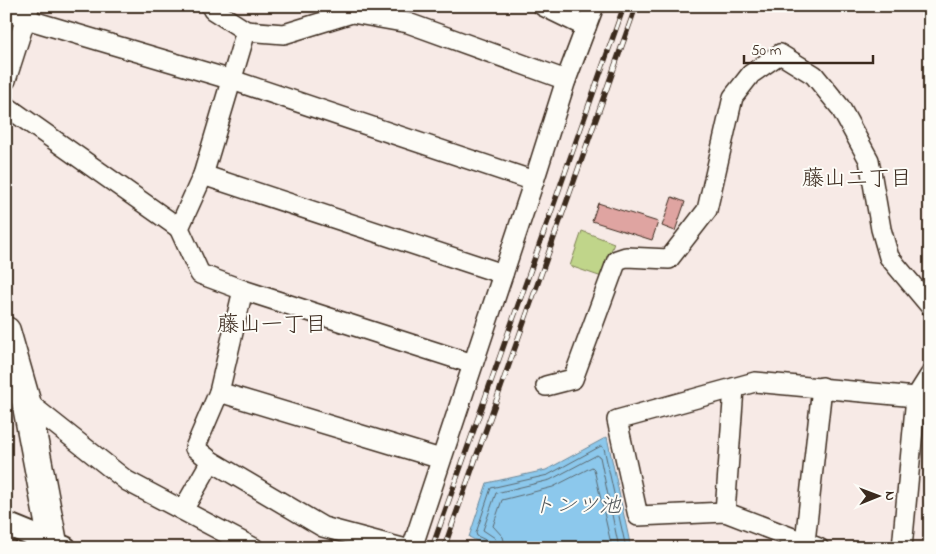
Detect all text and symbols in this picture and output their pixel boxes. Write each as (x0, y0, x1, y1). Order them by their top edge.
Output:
scale bar (744, 32, 872, 64)
text: 50 m (751, 40, 782, 62)
district label: 藤山二丁目 (802, 164, 912, 196)
district label: 藤山一丁目 (217, 310, 327, 342)
north arrow (854, 472, 904, 522)
water label: トンツ池 (533, 491, 622, 523)
text: N (879, 491, 900, 501)

